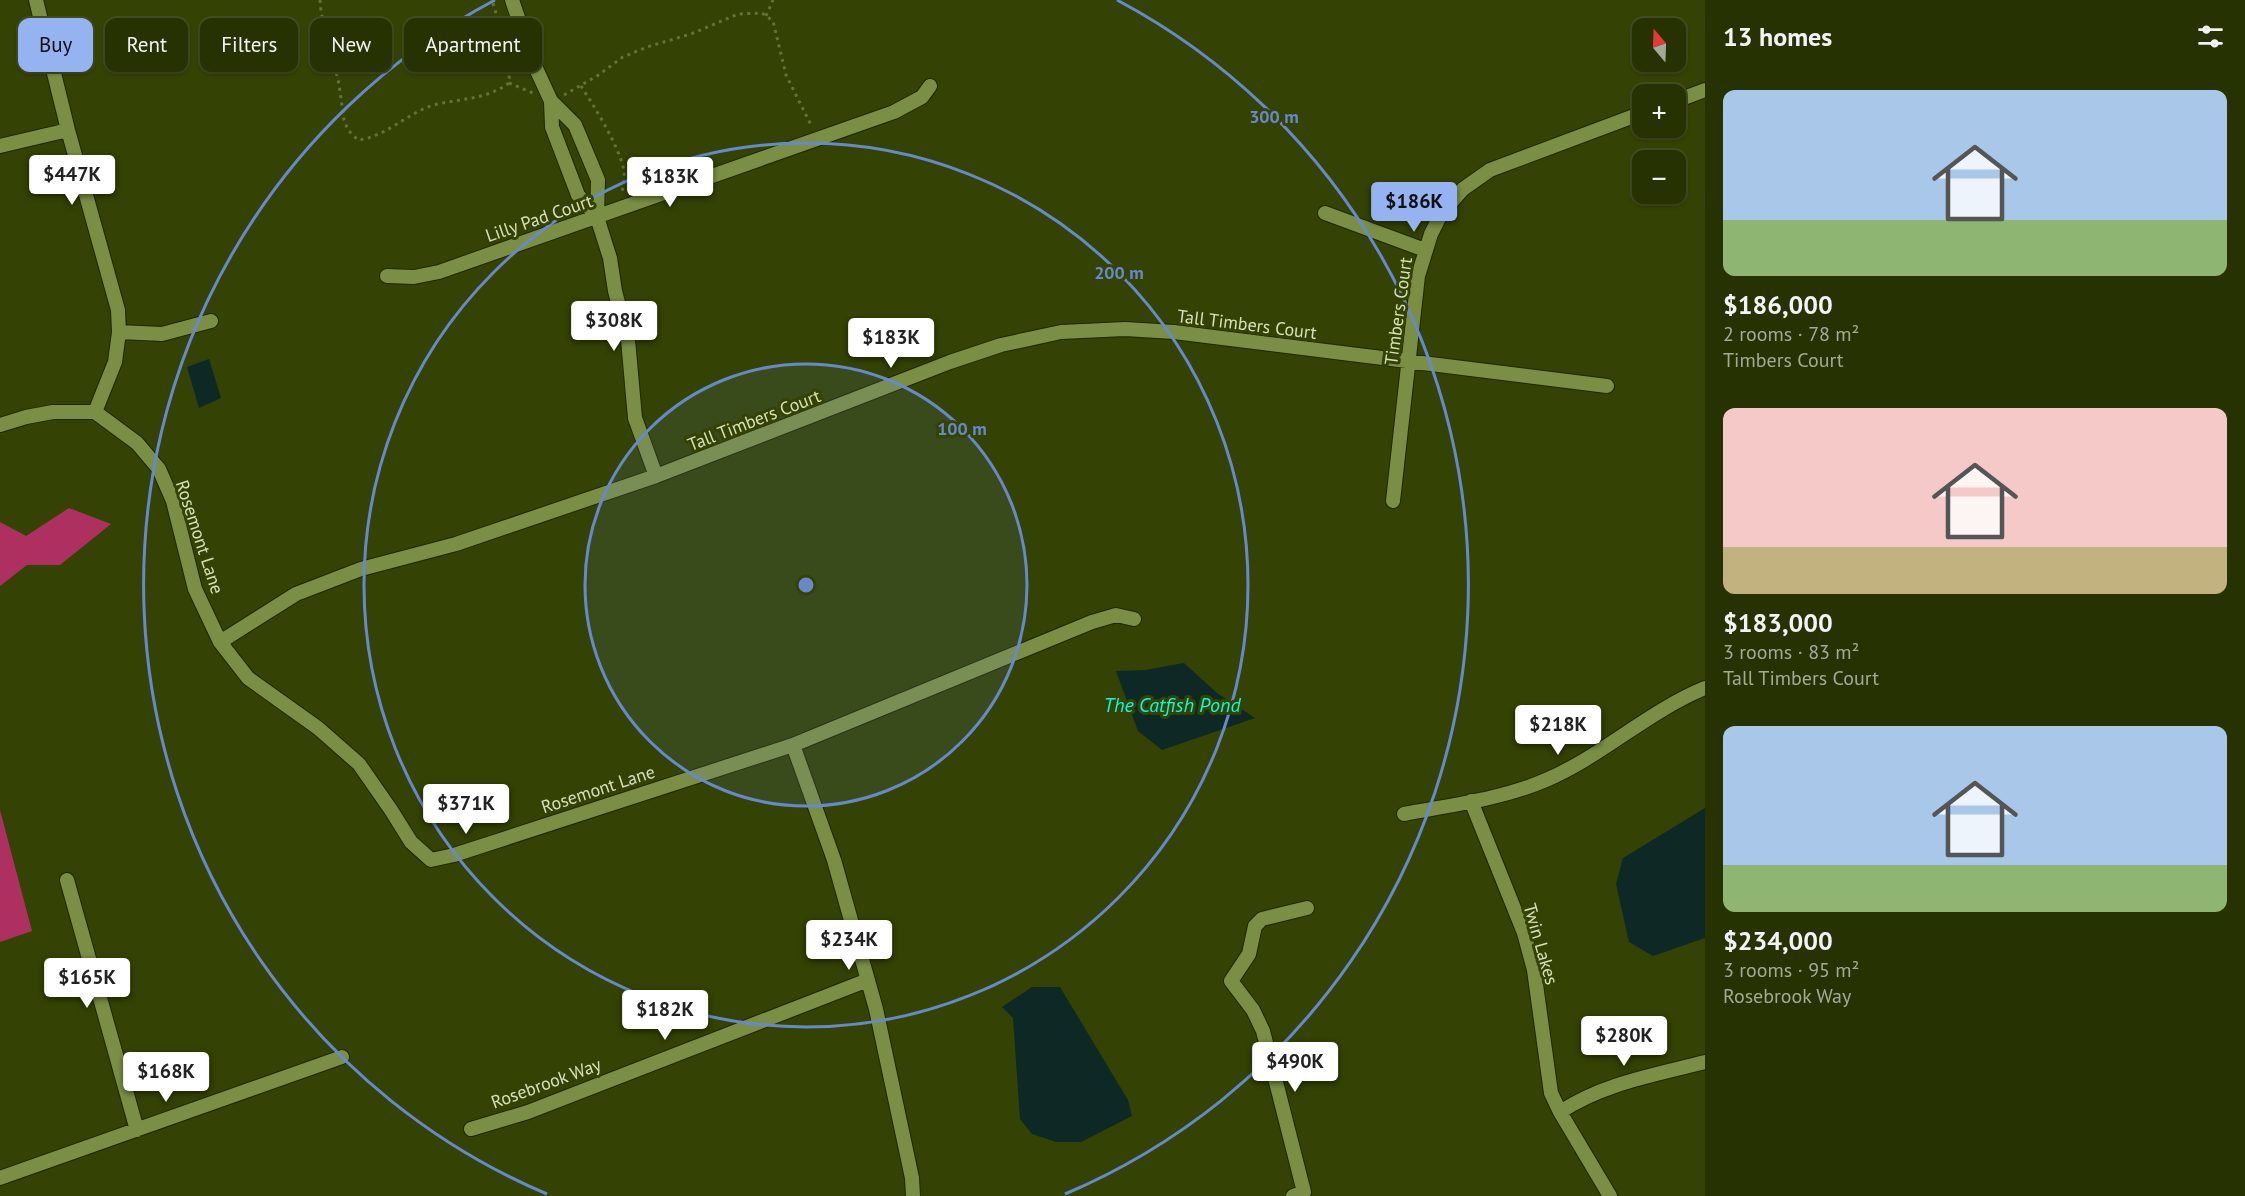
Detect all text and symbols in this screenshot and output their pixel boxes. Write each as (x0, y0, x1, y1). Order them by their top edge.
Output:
chip: Buy (18, 18, 93, 72)
chip: Rent (105, 18, 188, 72)
chip: Filters (200, 18, 298, 72)
chip: New (310, 18, 392, 72)
chip: Apartment (404, 18, 542, 72)
north arrow (1632, 18, 1686, 72)
map controls (1632, 18, 1686, 204)
text: 13 homes (1723, 20, 1832, 53)
icon: filters (2194, 20, 2227, 53)
button: + (1632, 84, 1686, 138)
text: 300 m (1249, 105, 1299, 128)
icon: home (1921, 129, 2029, 237)
button: − (1632, 150, 1686, 204)
pin: $447K (30, 155, 114, 206)
pin: $183K (628, 157, 712, 208)
text: $447K (43, 161, 101, 187)
text: $183K (641, 163, 699, 189)
pin: $186K (1372, 182, 1456, 233)
text: $186K (1385, 188, 1443, 214)
street label: Lilly Pad Court (482, 189, 596, 247)
street label: Timbers Court (1379, 256, 1417, 366)
text: 200 m (1094, 261, 1144, 284)
text: $186,000 (1723, 288, 1833, 321)
pin: $308K (572, 301, 656, 352)
street label: Tall Timbers Court (1176, 304, 1318, 344)
text: $308K (585, 307, 643, 333)
pin: $183K (849, 318, 933, 369)
text: 2 rooms · 78 m² (1723, 321, 1859, 347)
text: $183K (862, 324, 920, 350)
text: Timbers Court (1723, 347, 1844, 373)
street label: Tall Timbers Court (684, 384, 824, 456)
text: 100 m (937, 417, 987, 440)
icon: home (1921, 447, 2029, 555)
street label: Rosemont Lane (171, 477, 229, 597)
centre of rings (796, 575, 816, 595)
text: $183,000 (1723, 606, 1833, 639)
text: 3 rooms · 83 m² (1723, 639, 1859, 665)
text: Tall Timbers Court (1723, 665, 1879, 691)
water label: The Catfish Pond (1103, 692, 1241, 718)
pin: $218K (1516, 705, 1600, 756)
text: $218K (1529, 711, 1587, 737)
street label: Rosemont Lane (538, 760, 658, 818)
icon: home (1921, 765, 2029, 873)
pin: $371K (424, 784, 508, 835)
text: $371K (437, 790, 495, 816)
street label: Twin Lakes (1518, 901, 1564, 987)
pin: $234K (807, 920, 891, 971)
text: $234,000 (1723, 924, 1833, 957)
text: $234K (820, 926, 878, 952)
text: 3 rooms · 95 m² (1723, 957, 1859, 983)
pin: $165K (45, 958, 129, 1009)
text: $165K (58, 964, 116, 990)
text: Rosebrook Way (1723, 983, 1851, 1009)
pin: $182K (623, 990, 707, 1041)
text: $182K (636, 996, 694, 1022)
pin: $280K (1582, 1016, 1666, 1067)
text: $280K (1595, 1022, 1653, 1048)
pin: $490K (1253, 1042, 1337, 1093)
text: $490K (1266, 1048, 1324, 1074)
pin: $168K (124, 1052, 208, 1103)
street label: Rosebrook Way (488, 1052, 605, 1114)
text: $168K (137, 1058, 195, 1084)

